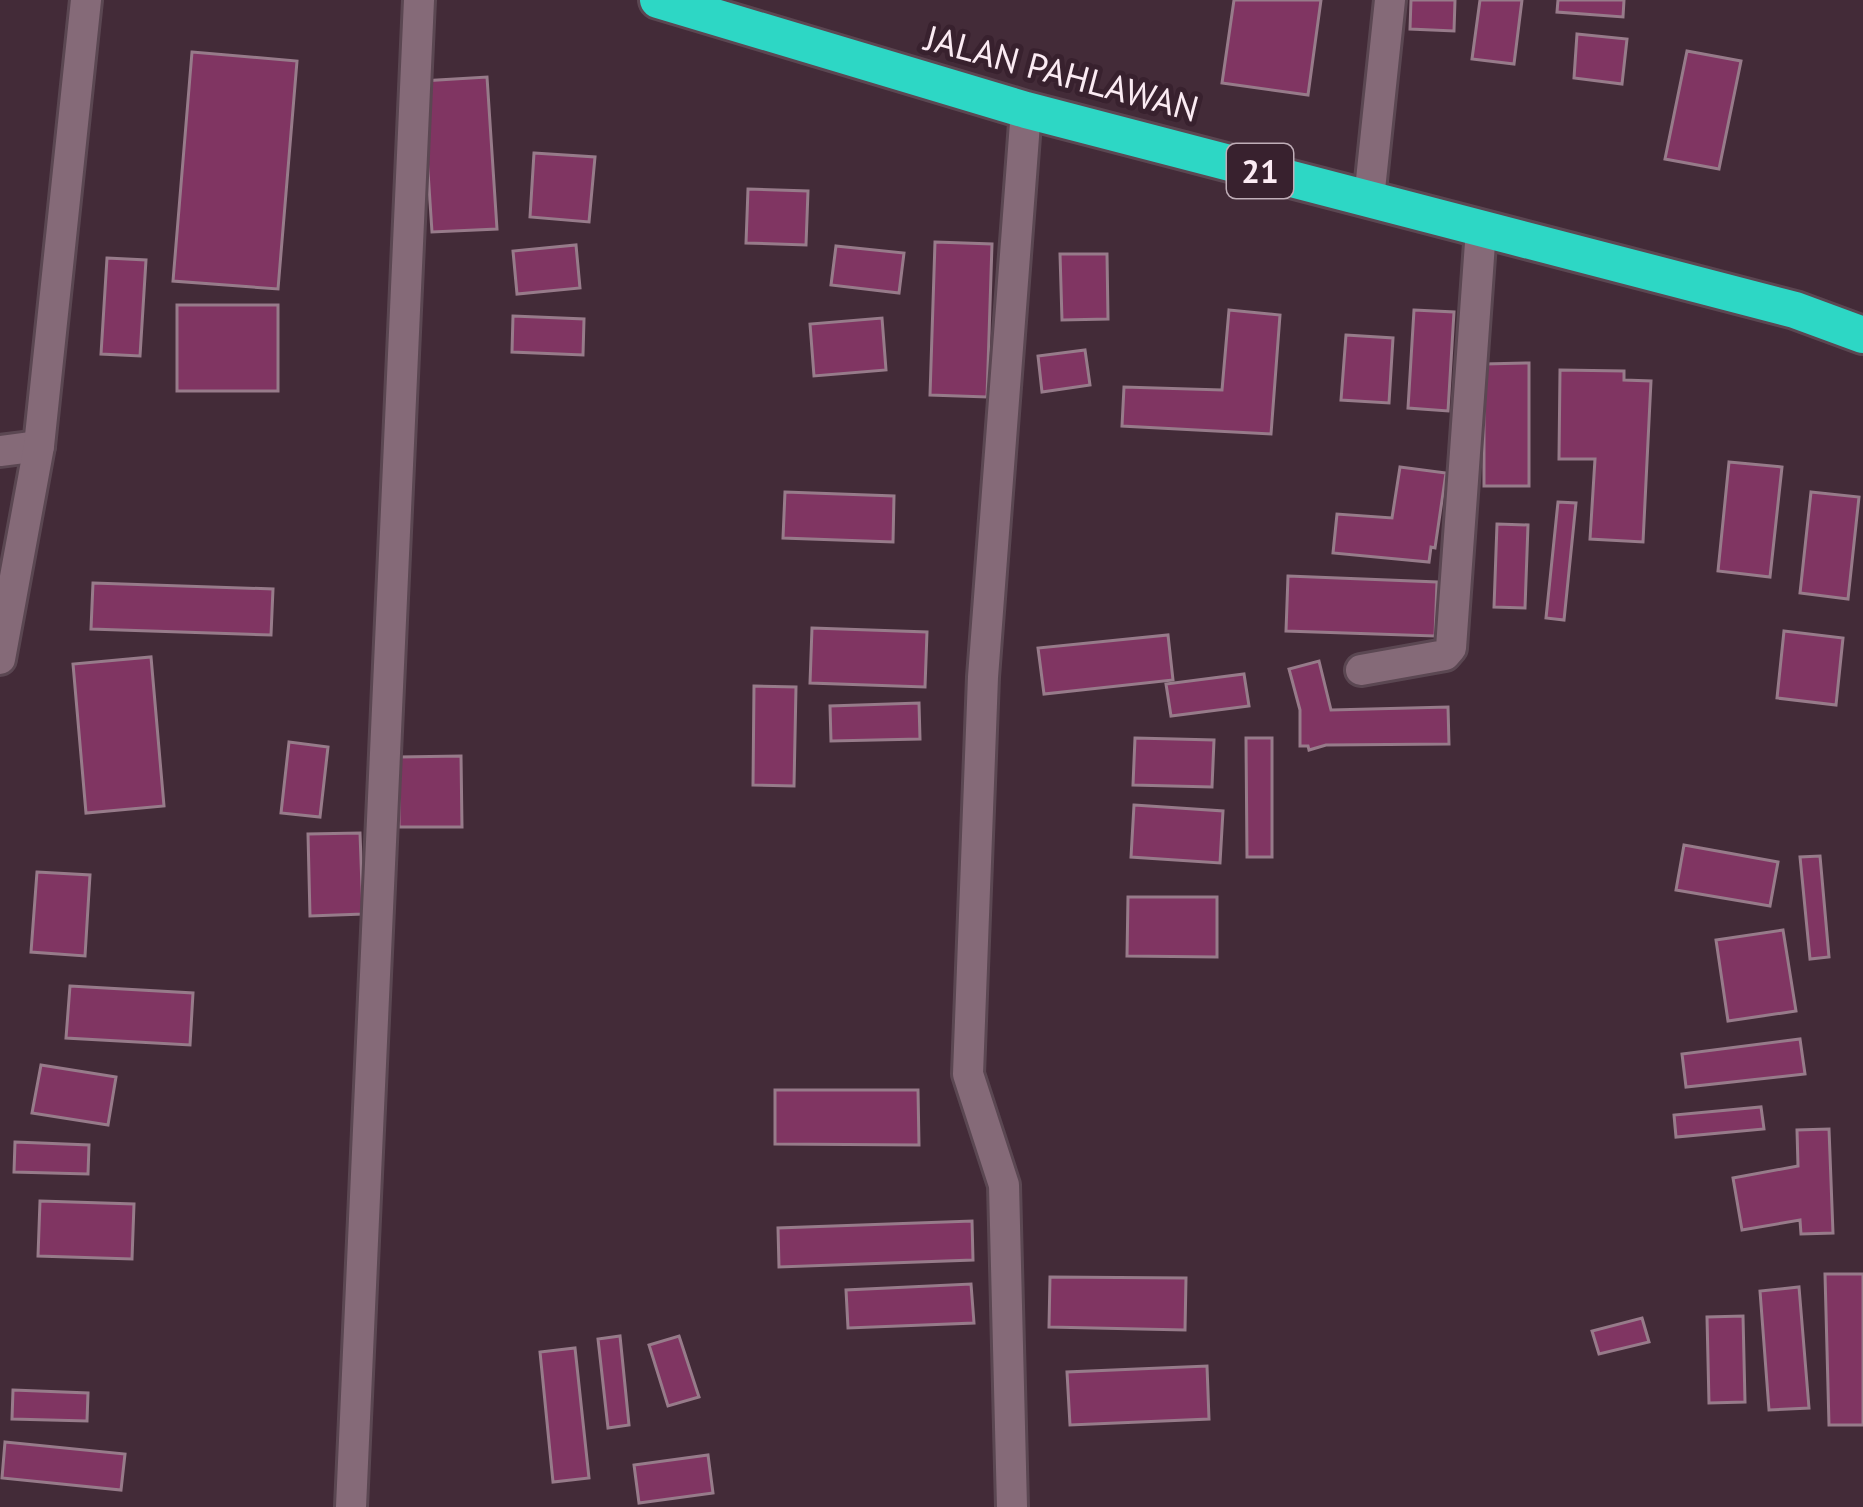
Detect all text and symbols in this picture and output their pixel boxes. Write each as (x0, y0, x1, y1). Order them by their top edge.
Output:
street label: JALAN PAHLAWAN (918, 13, 1204, 132)
road number: 21 (1227, 144, 1293, 198)

